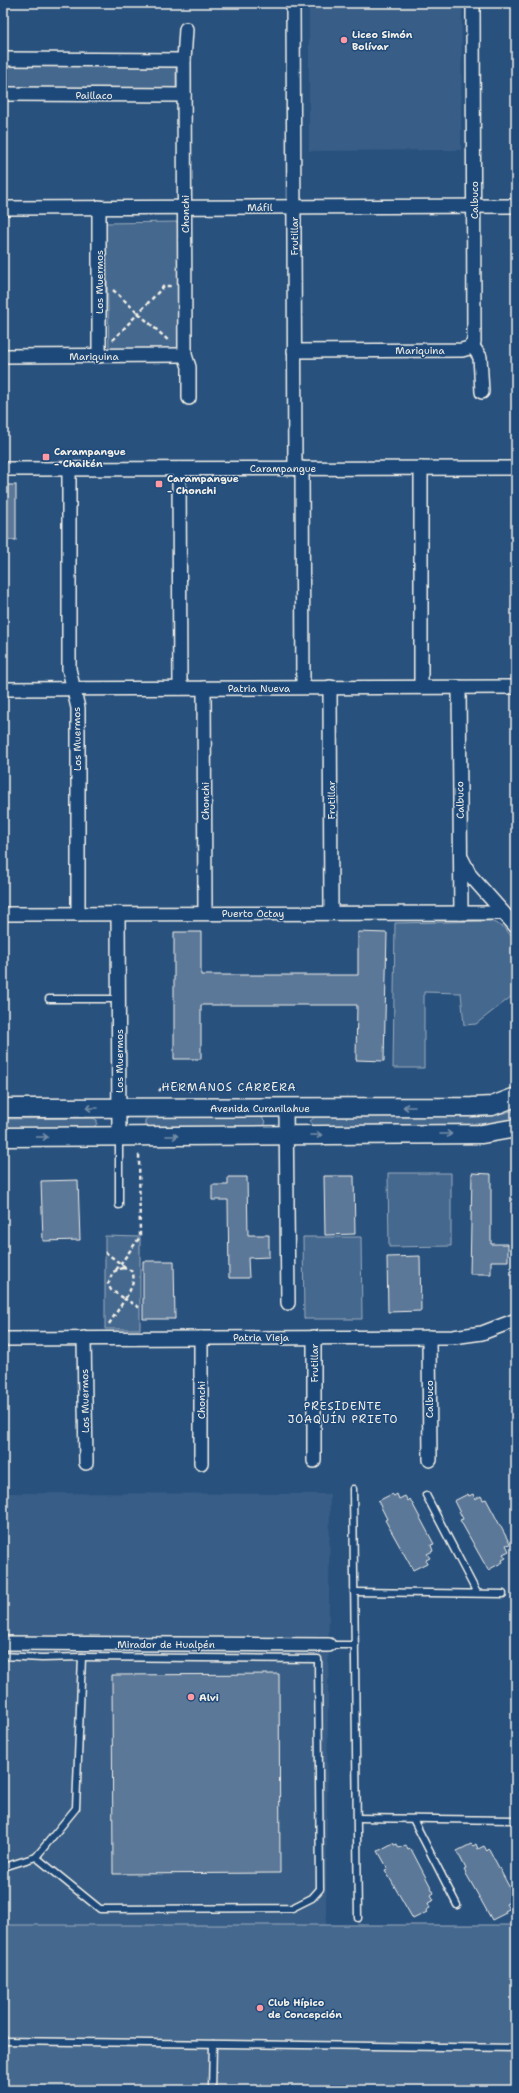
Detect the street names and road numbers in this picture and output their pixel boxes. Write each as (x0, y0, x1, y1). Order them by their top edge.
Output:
street label: Paillaco (75, 89, 113, 102)
street label: Calbuco (468, 181, 481, 219)
street label: Chonchi (179, 195, 192, 233)
street label: Máfil (247, 201, 273, 214)
street label: Frutillar (288, 216, 301, 256)
street label: Los Muermos (93, 250, 106, 314)
street label: Mariquina (395, 344, 445, 357)
street label: Mariquina (69, 350, 119, 363)
street label: Carampangue (250, 462, 316, 475)
street label: Patria Nueva (228, 682, 291, 695)
street label: Los Muermos (70, 707, 84, 771)
street label: Frutillar (325, 780, 338, 820)
street label: Calbuco (453, 781, 467, 819)
street label: Chonchi (199, 782, 212, 820)
street label: Puerto Octay (222, 907, 285, 920)
street label: Los Muermos (113, 1029, 126, 1093)
street label: Avenida Curanilahue (210, 1102, 310, 1115)
street label: Patria Vieja (233, 1331, 290, 1344)
street label: Frutillar (308, 1343, 321, 1383)
street label: Los Muermos (78, 1369, 92, 1433)
street label: Calbuco (423, 1380, 436, 1418)
street label: Chonchi (195, 1381, 208, 1419)
street label: Mirador de Hualpén (117, 1638, 215, 1651)

